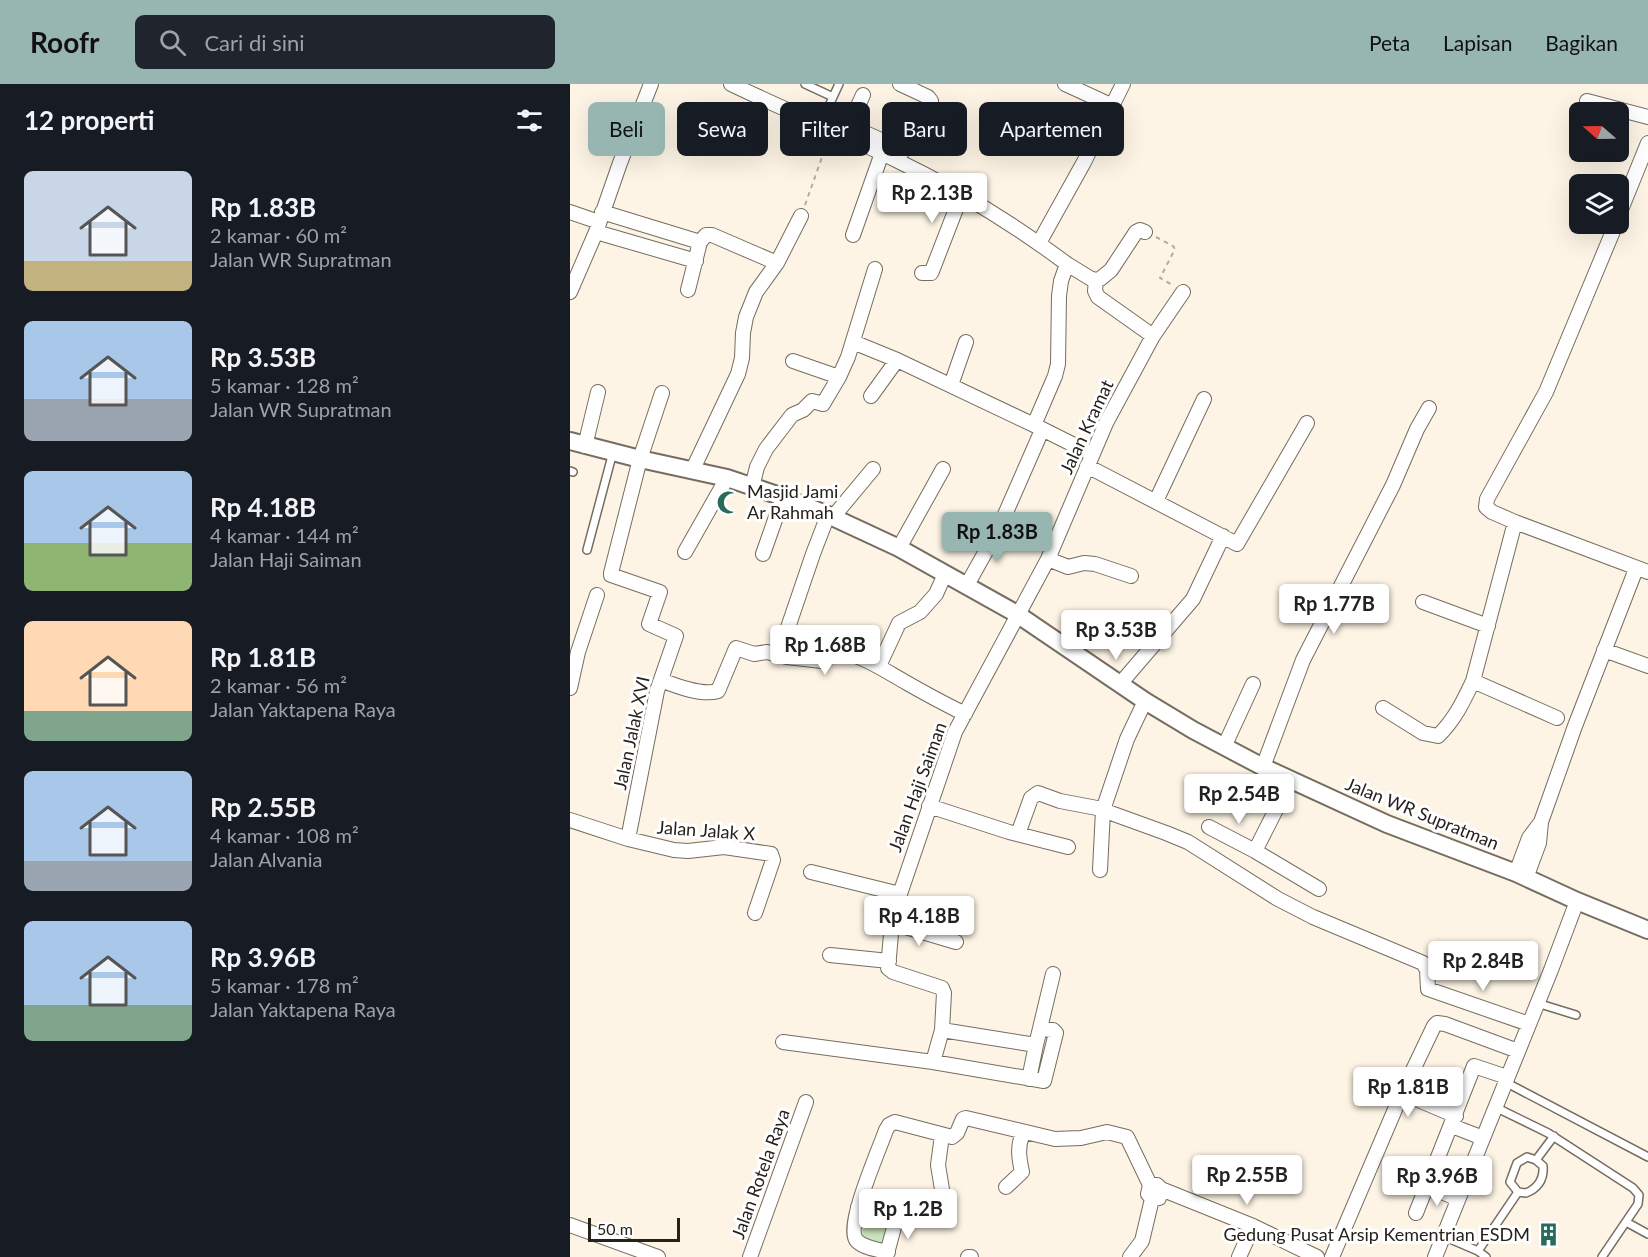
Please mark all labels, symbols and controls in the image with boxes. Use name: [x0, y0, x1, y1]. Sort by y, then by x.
search box: [135, 15, 555, 69]
text: Roofr: [30, 25, 99, 59]
icon: search: [156, 26, 189, 59]
text: Cari di sini: [204, 29, 305, 56]
text: Peta: [1369, 30, 1410, 55]
text: Lapisan: [1443, 30, 1512, 55]
text: Bagikan: [1545, 30, 1618, 55]
chip: Beli: [588, 102, 665, 156]
chip: Sewa: [677, 102, 768, 156]
chip: Filter: [780, 102, 870, 156]
chip: Baru: [882, 102, 967, 156]
chip: Apartemen: [979, 102, 1124, 156]
north arrow: [1569, 102, 1629, 162]
map controls: [1569, 102, 1629, 234]
text: 12 properti: [24, 104, 155, 136]
icon: filters: [513, 104, 546, 137]
pin: Rp 2.13B: [870, 173, 994, 224]
button: layers: [1569, 174, 1629, 234]
text: Rp 2.13B: [891, 180, 973, 204]
text: Rp 1.83B: [210, 191, 316, 223]
icon: home: [72, 195, 144, 267]
text: 2 kamar · 60 m²: [210, 223, 347, 247]
text: Jalan WR Supratman: [210, 247, 392, 271]
text: Rp 3.53B: [210, 341, 316, 373]
icon: home: [72, 345, 144, 417]
text: 5 kamar · 128 m²: [210, 373, 359, 397]
street label: Jalan Kramat: [1055, 375, 1118, 477]
text: Jalan WR Supratman: [210, 397, 392, 421]
place label: Masjid Jami Ar Rahmah: [747, 480, 838, 523]
mosque icon: Masjid Jami Ar Rahmah: [716, 489, 742, 515]
text: Rp 4.18B: [210, 491, 316, 523]
icon: home: [72, 495, 144, 567]
pin: Rp 1.83B: [935, 512, 1059, 563]
text: Rp 1.83B: [956, 519, 1038, 543]
text: 4 kamar · 144 m²: [210, 523, 359, 547]
text: Jalan Haji Saiman: [210, 547, 362, 571]
pin: Rp 1.77B: [1272, 584, 1396, 635]
text: Rp 1.77B: [1293, 591, 1375, 615]
pin: Rp 3.53B: [1054, 610, 1178, 661]
text: Rp 3.53B: [1075, 617, 1157, 641]
pin: Rp 1.68B: [763, 625, 887, 676]
text: Rp 1.68B: [784, 632, 866, 656]
text: Rp 1.81B: [210, 641, 316, 673]
icon: home: [72, 645, 144, 717]
text: 2 kamar · 56 m²: [210, 673, 347, 697]
street label: Jalan Jalak XVI: [608, 674, 654, 792]
text: Jalan Yaktapena Raya: [210, 697, 396, 721]
street label: Jalan Haji Saiman: [883, 719, 951, 855]
street label: Jalan WR Supratman: [1342, 772, 1502, 854]
pin: Rp 2.54B: [1177, 774, 1301, 825]
text: Rp 2.54B: [1198, 781, 1280, 805]
text: Rp 2.55B: [210, 791, 316, 823]
icon: home: [72, 795, 144, 867]
street label: Jalan Jalak X: [656, 816, 756, 844]
text: 4 kamar · 108 m²: [210, 823, 359, 847]
text: Jalan Alvania: [210, 847, 322, 871]
pin: Rp 4.18B: [857, 896, 981, 947]
text: Rp 4.18B: [878, 903, 960, 927]
text: Rp 3.96B: [210, 941, 316, 973]
pin: Rp 2.84B: [1421, 941, 1545, 992]
icon: home: [72, 945, 144, 1017]
text: Rp 2.84B: [1442, 948, 1524, 972]
text: 5 kamar · 178 m²: [210, 973, 359, 997]
text: Jalan Yaktapena Raya: [210, 997, 396, 1021]
pin: Rp 1.81B: [1346, 1067, 1470, 1118]
text: Rp 1.81B: [1367, 1074, 1449, 1098]
street label: Jalan Rotela Raya: [726, 1106, 794, 1242]
pin: Rp 2.55B: [1185, 1155, 1309, 1206]
pin: Rp 3.96B: [1375, 1156, 1499, 1207]
text: Rp 2.55B: [1206, 1162, 1288, 1186]
text: Rp 3.96B: [1396, 1163, 1478, 1187]
pin: Rp 1.2B: [853, 1189, 963, 1240]
text: Rp 1.2B: [873, 1196, 943, 1220]
scale bar: [588, 1215, 680, 1242]
text: 50 m: [597, 1219, 633, 1238]
building icon: Gedung Pusat Arsip Kementrian ESDM: [1535, 1222, 1561, 1248]
place label: Gedung Pusat Arsip Kementrian ESDM: [1224, 1223, 1530, 1245]

